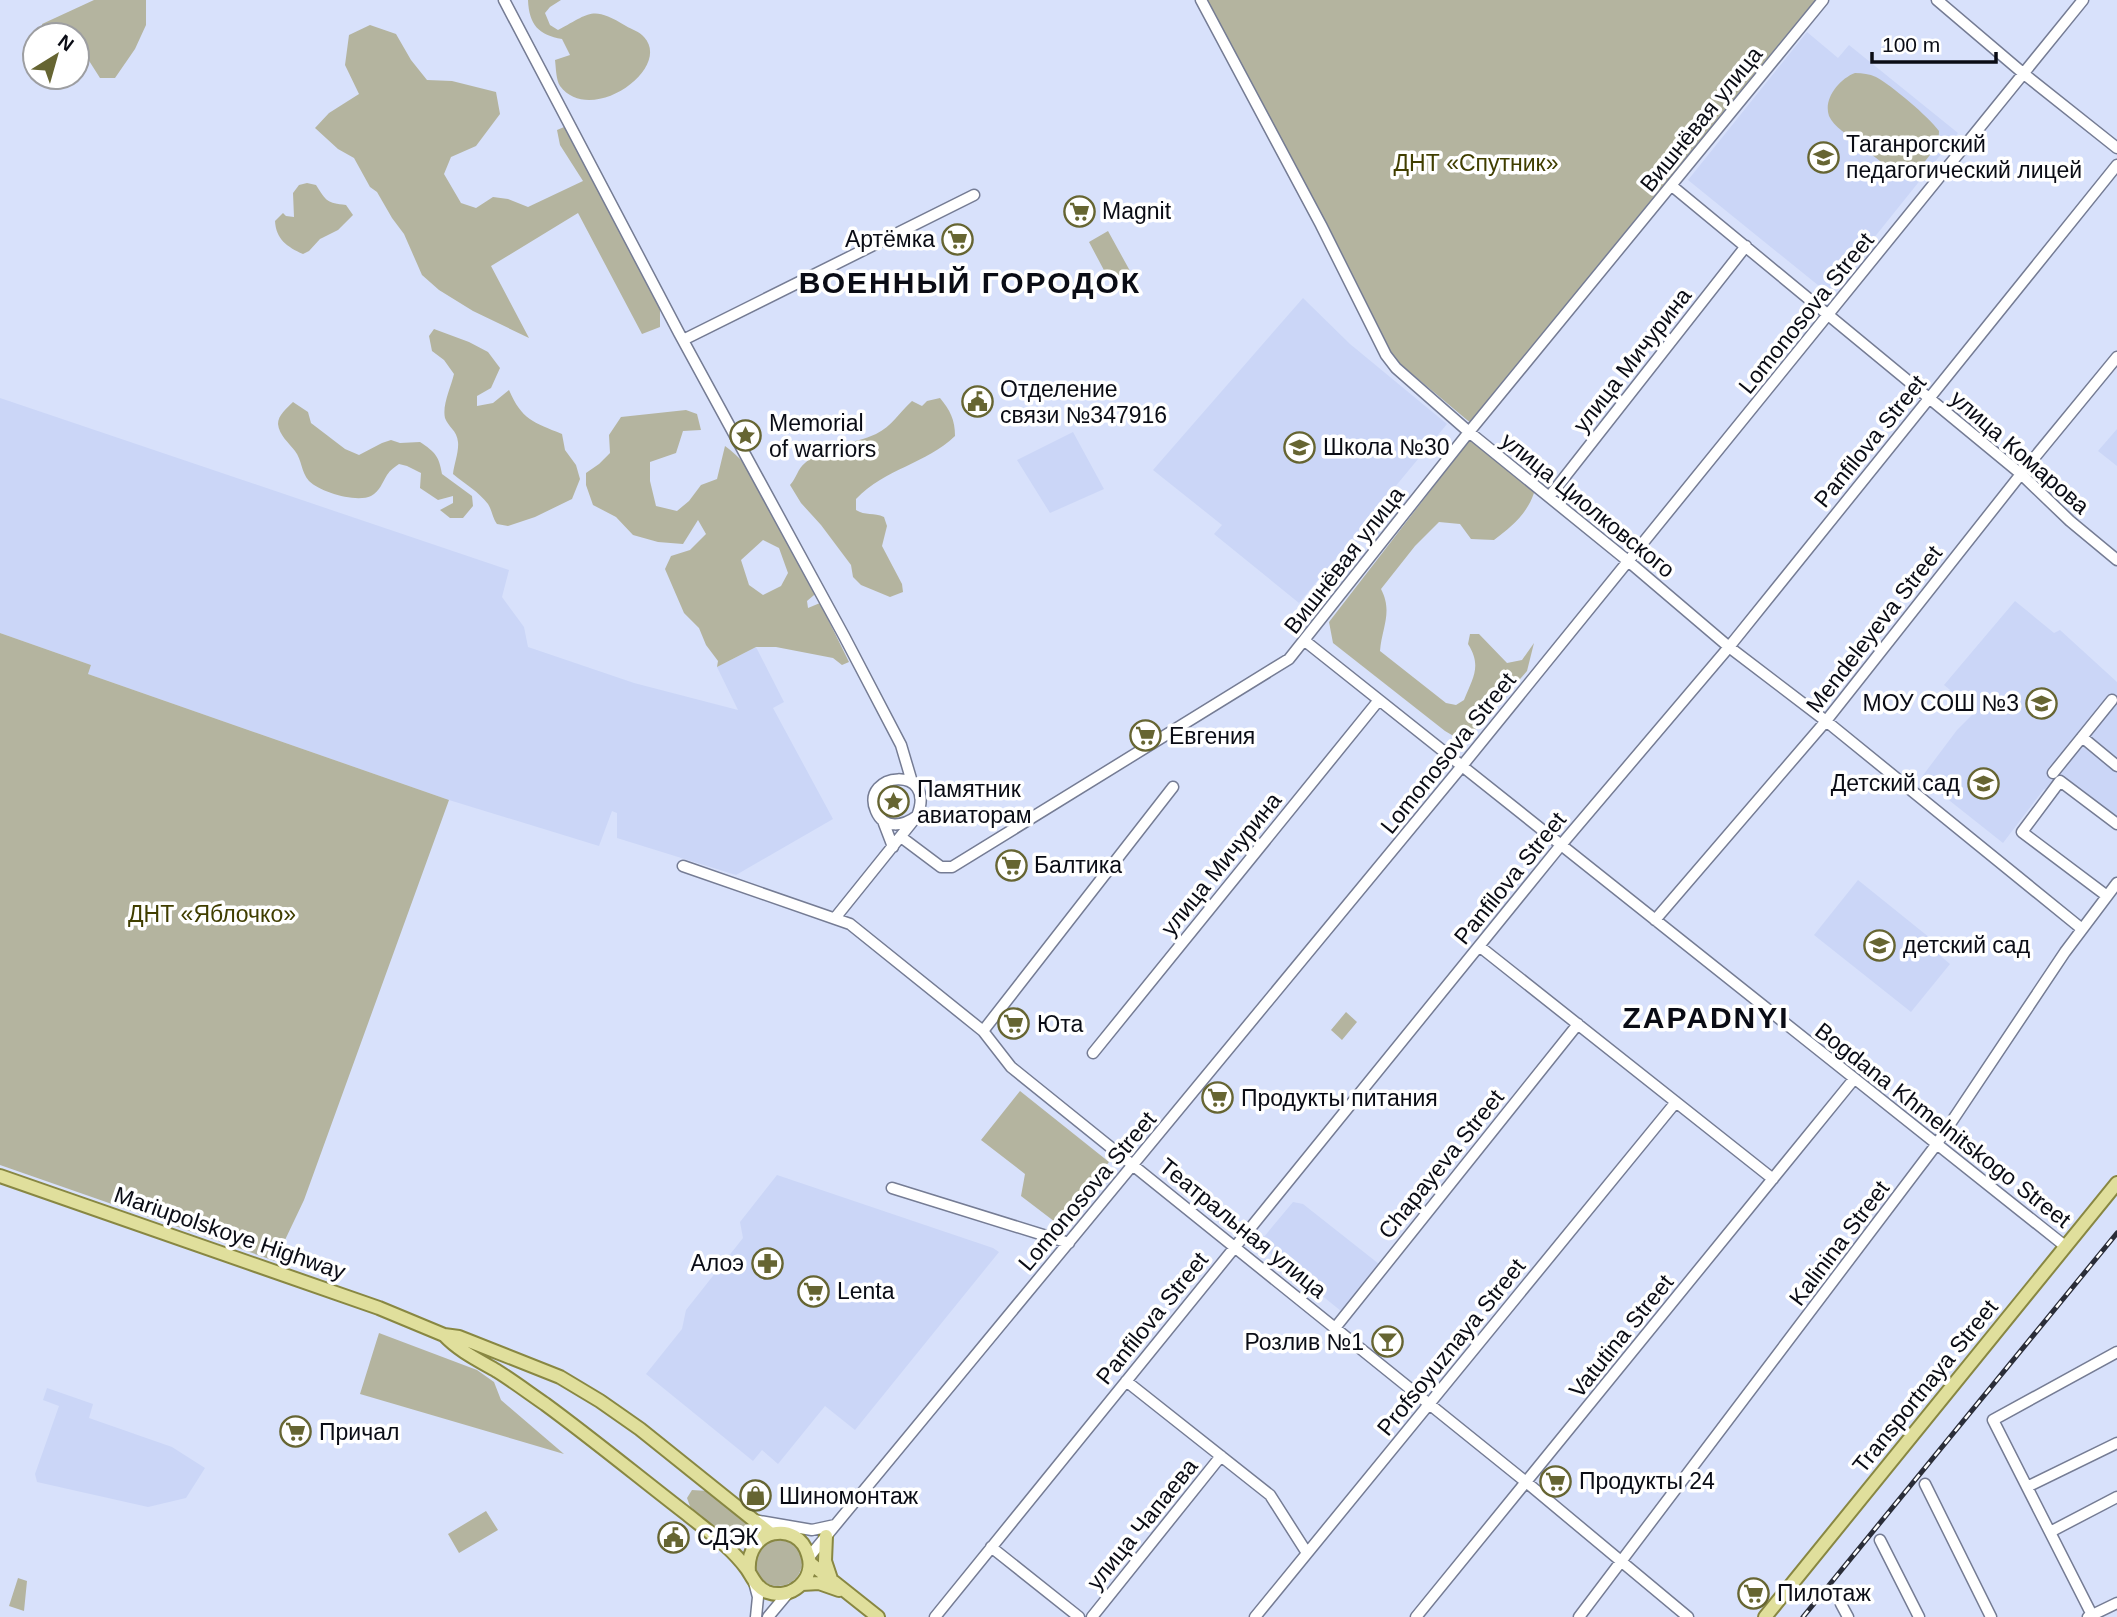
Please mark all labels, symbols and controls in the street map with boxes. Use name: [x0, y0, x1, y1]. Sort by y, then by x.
north arrow: [21, 21, 91, 91]
scale bar: [1872, 21, 1996, 65]
text: N: [54, 30, 78, 55]
text: 100 m: [1882, 33, 1940, 56]
street label: Вишнёвая улица: [1635, 41, 1768, 197]
place label: Таганрогский педагогический лицей: [1846, 131, 2082, 183]
school or university icon: Таганрогский педагогический лицей: [1806, 140, 1840, 174]
park label: ДНТ «Спутник»: [1394, 150, 1558, 176]
supermarket icon: Magnit: [1062, 194, 1096, 228]
place label: Magnit: [1102, 198, 1172, 224]
supermarket icon: Артёмка: [941, 222, 975, 256]
place label: Артёмка: [845, 226, 935, 252]
street label: Lomonosova Street: [1733, 227, 1879, 399]
district label: ВОЕННЫЙ ГОРОДОК: [799, 266, 1141, 299]
street label: улица Мичурина: [1568, 282, 1697, 437]
street label: Panfilova Street: [1809, 369, 1932, 512]
place label: Отделение связи №347916: [1000, 376, 1167, 428]
public building icon: Отделение связи №347916: [960, 385, 994, 419]
street label: улица Комарова: [1946, 385, 2095, 519]
place label: Memorial of warriors: [769, 410, 876, 462]
place icon: Memorial of warriors: [729, 419, 763, 453]
street label: улица Циолковского: [1496, 427, 1680, 583]
school or university icon: Школа №30: [1283, 430, 1317, 464]
place label: Школа №30: [1323, 434, 1450, 460]
street label: Вишнёвая улица: [1279, 481, 1409, 639]
street label: Mendeleyeva Street: [1801, 540, 1948, 718]
street label: Lomonosova Street: [1375, 667, 1521, 839]
school or university icon: МОУ СОШ №3: [2025, 686, 2059, 720]
place label: МОУ СОШ №3: [1863, 690, 2019, 716]
supermarket icon: Евгения: [1129, 719, 1163, 753]
place label: Евгения: [1169, 723, 1255, 749]
school or university icon: Детский сад: [1966, 766, 2000, 800]
place label: Детский сад: [1831, 770, 1961, 796]
place label: Памятник авиаторам: [917, 776, 1032, 828]
place icon: Памятник авиаторам: [877, 785, 911, 819]
street label: улица Мичурина: [1156, 787, 1287, 941]
street label: Panfilova Street: [1449, 806, 1572, 949]
supermarket icon: Балтика: [994, 848, 1028, 882]
place label: Балтика: [1034, 852, 1122, 878]
park label: ДНТ «Яблочко»: [128, 901, 296, 927]
school or university icon: детский сад: [1863, 928, 1897, 962]
place label: детский сад: [1903, 932, 2031, 958]
district label: ZAPADNYI: [1622, 1001, 1790, 1034]
supermarket icon: Юта: [997, 1007, 1031, 1041]
place label: Юта: [1037, 1011, 1084, 1037]
street label: Bogdana Khmelnitskogo Street: [1810, 1017, 2076, 1233]
supermarket icon: Продукты питания: [1201, 1081, 1235, 1115]
street label: Chapayeva Street: [1373, 1084, 1509, 1244]
place label: Продукты питания: [1241, 1085, 1438, 1111]
street label: Lomonosova Street: [1013, 1106, 1161, 1276]
street label: Театральная улица: [1154, 1153, 1332, 1303]
street label: Kalinina Street: [1784, 1175, 1895, 1311]
street label: Mariupolskoye Highway: [111, 1181, 350, 1285]
pharmacy icon: Алоэ: [750, 1246, 784, 1280]
street label: Panfilova Street: [1091, 1246, 1214, 1389]
place label: Алоэ: [690, 1250, 744, 1276]
street label: Profsoyuznaya Street: [1372, 1253, 1531, 1441]
street label: Vatutina Street: [1564, 1269, 1679, 1403]
supermarket icon: Lenta: [797, 1274, 831, 1308]
place label: Lenta: [837, 1278, 895, 1304]
street label: Transportnaya Street: [1847, 1294, 2003, 1478]
bar icon: Розлив №1: [1370, 1325, 1404, 1359]
place label: Розлив №1: [1245, 1329, 1364, 1355]
supermarket icon: Причал: [279, 1415, 313, 1449]
place label: Причал: [319, 1419, 399, 1445]
street label: улица Чапаева: [1081, 1453, 1203, 1595]
supermarket icon: Продукты 24: [1539, 1464, 1573, 1498]
place label: Продукты 24: [1579, 1468, 1715, 1494]
shop icon: Шиномонтаж: [739, 1479, 773, 1513]
place label: Шиномонтаж: [779, 1483, 919, 1509]
public building icon: СДЭК: [657, 1520, 691, 1554]
place label: СДЭК: [697, 1524, 759, 1550]
supermarket icon: Пилотаж: [1737, 1576, 1771, 1610]
place label: Пилотаж: [1777, 1580, 1871, 1606]

